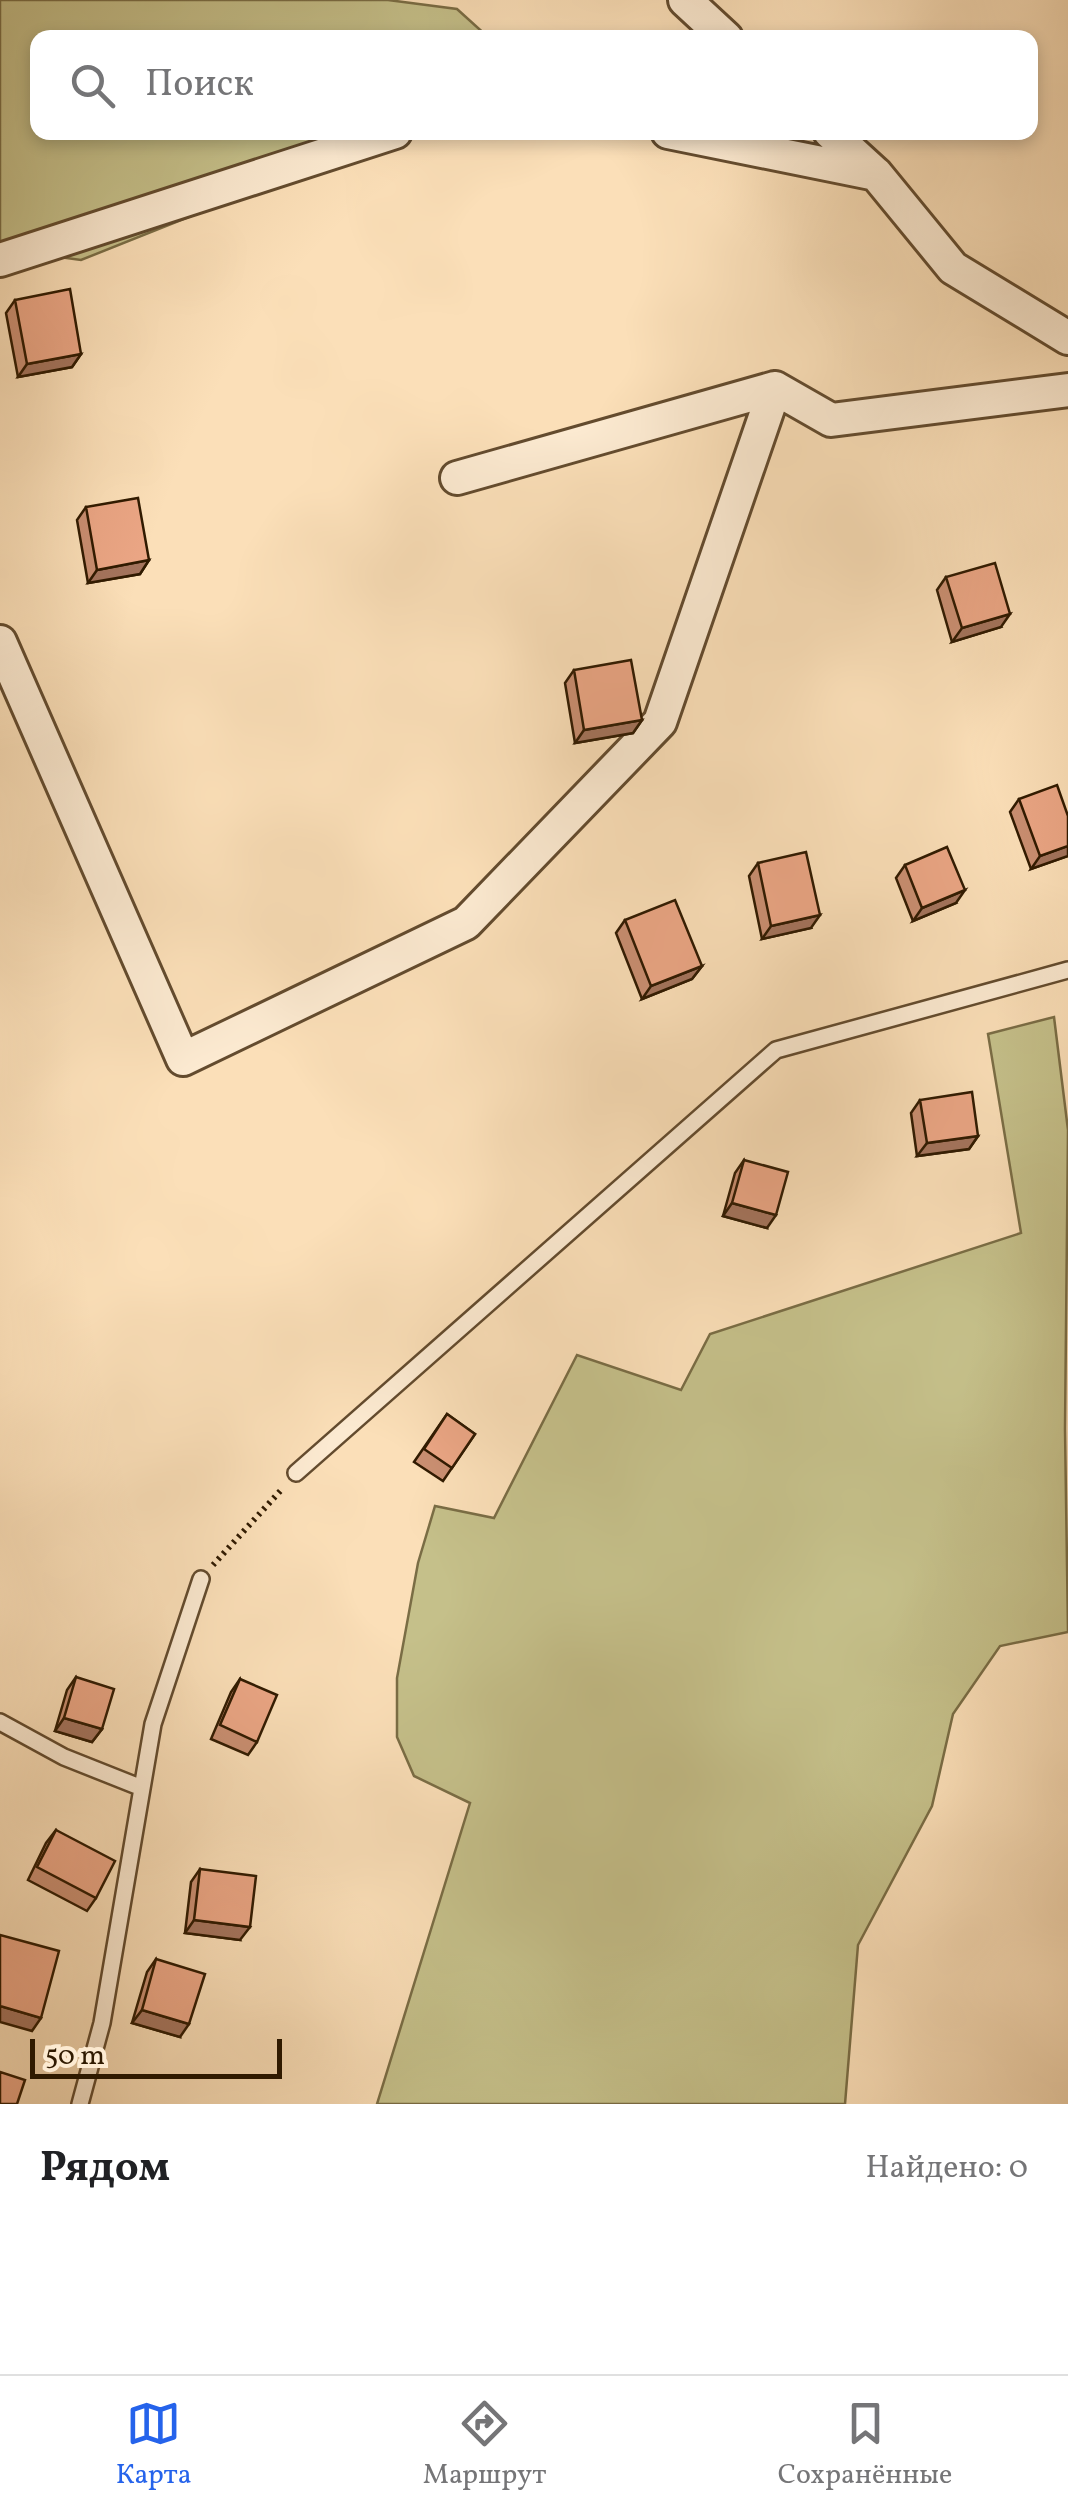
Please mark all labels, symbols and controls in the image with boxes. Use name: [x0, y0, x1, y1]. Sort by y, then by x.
search box: [30, 30, 1038, 140]
icon: search: [65, 58, 120, 113]
text: Поиск: [145, 59, 254, 112]
scale bar: [30, 2034, 282, 2078]
text: 50 m: [45, 2037, 105, 2076]
text: Рядом: [40, 2140, 170, 2199]
text: Найдено: 0: [866, 2147, 1028, 2191]
tab: Карта: [116, 2396, 192, 2495]
tab: Маршрут: [423, 2396, 546, 2495]
tab: Сохранённые: [778, 2396, 952, 2495]

